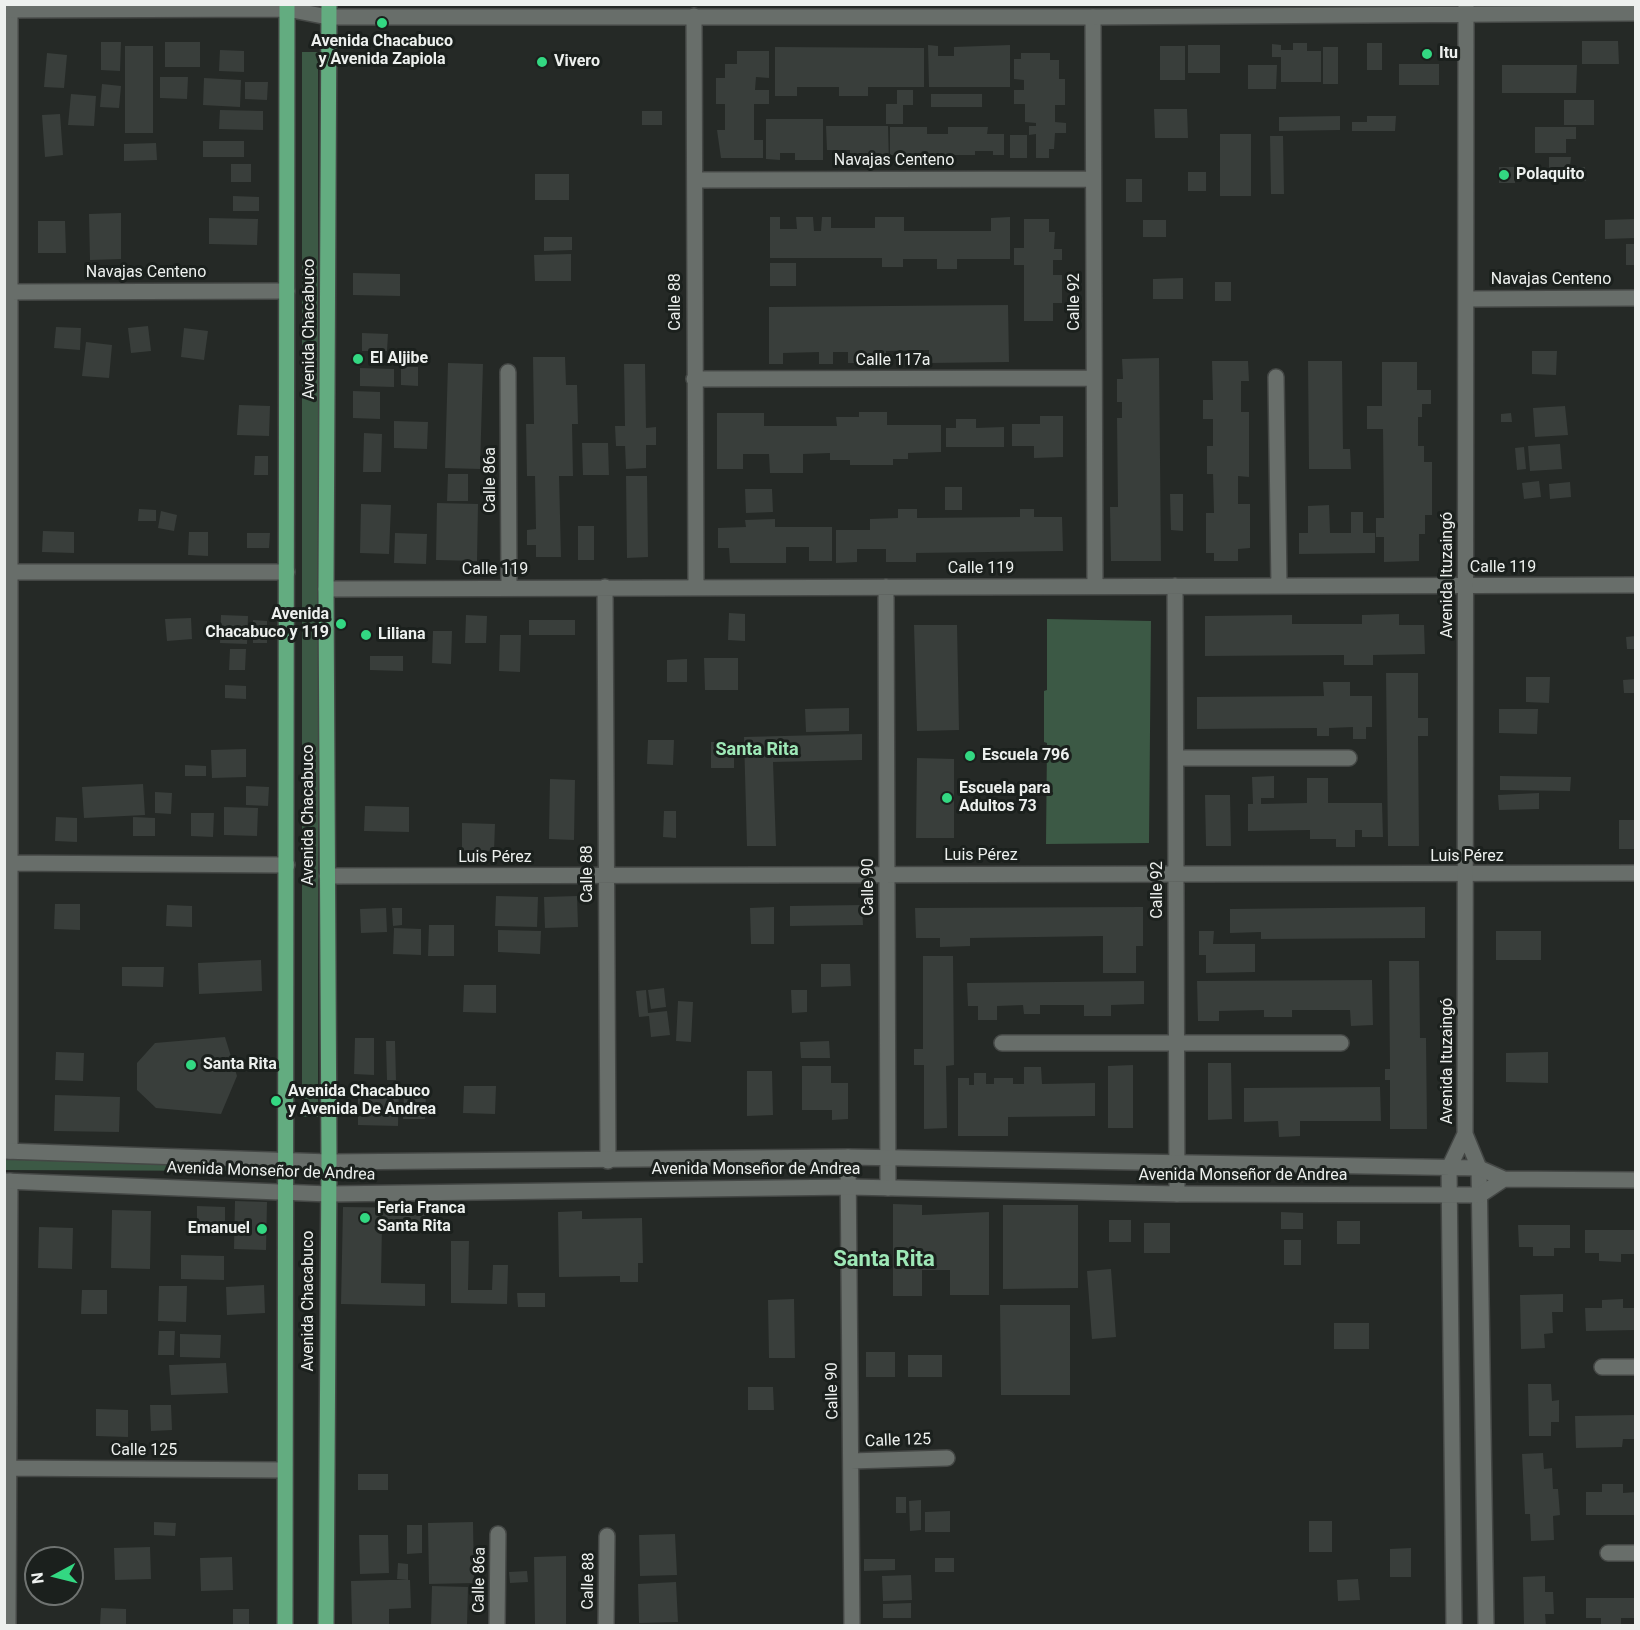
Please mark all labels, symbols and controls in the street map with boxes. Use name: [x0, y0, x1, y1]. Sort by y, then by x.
marker: Avenida Chacabuco y Avenida Zapiola: [375, 16, 389, 30]
place label: Avenida Chacabuco y Avenida Zapiola: [311, 32, 453, 70]
place label: Itu: [1439, 44, 1458, 64]
marker: Itu: [1420, 47, 1434, 61]
place label: Vivero: [554, 52, 600, 72]
marker: Vivero: [535, 55, 549, 69]
street label: Navajas Centeno: [834, 151, 954, 171]
place label: Polaquito: [1516, 165, 1584, 185]
marker: Polaquito: [1497, 168, 1511, 182]
street label: Avenida Chacabuco: [300, 259, 320, 399]
street label: Navajas Centeno: [86, 263, 206, 283]
street label: Navajas Centeno: [1491, 270, 1611, 290]
street label: Calle 88: [666, 273, 686, 331]
street label: Calle 92: [1065, 273, 1085, 331]
place label: El Aljibe: [370, 349, 428, 369]
street label: Calle 117a: [855, 351, 931, 371]
marker: El Aljibe: [351, 352, 365, 366]
street label: Calle 86a: [481, 447, 501, 513]
street label: Avenida Ituzaingó: [1438, 512, 1458, 638]
street label: Calle 119: [1470, 558, 1536, 578]
street label: Calle 119: [948, 559, 1014, 579]
street label: Calle 119: [462, 560, 528, 580]
place label: Avenida Chacabuco y 119: [205, 605, 329, 643]
marker: Avenida Chacabuco y 119: [334, 617, 348, 631]
place label: Liliana: [378, 625, 425, 645]
marker: Liliana: [359, 628, 373, 642]
district label: Santa Rita: [715, 739, 799, 761]
street label: Avenida Chacabuco: [299, 745, 319, 885]
place label: Escuela 796: [982, 746, 1069, 766]
marker: Escuela 796: [963, 749, 977, 763]
place label: Escuela para Adultos 73: [959, 779, 1051, 817]
marker: Escuela para Adultos 73: [940, 791, 954, 805]
street label: Calle 88: [578, 845, 598, 903]
street label: Luis Pérez: [944, 846, 1018, 866]
street label: Luis Pérez: [1430, 847, 1504, 867]
street label: Luis Pérez: [458, 848, 532, 868]
street label: Calle 90: [859, 858, 879, 916]
street label: Calle 92: [1148, 861, 1168, 919]
street label: Avenida Ituzaingó: [1438, 998, 1458, 1124]
place label: Santa Rita: [203, 1055, 277, 1075]
marker: Santa Rita: [184, 1058, 198, 1072]
place label: Avenida Chacabuco y Avenida De Andrea: [288, 1082, 436, 1120]
marker: Avenida Chacabuco y Avenida De Andrea: [269, 1094, 283, 1108]
street label: Avenida Monseñor de Andrea: [166, 1159, 376, 1185]
street label: Avenida Monseñor de Andrea: [652, 1160, 860, 1180]
street label: Avenida Monseñor de Andrea: [1139, 1166, 1347, 1186]
place label: Feria Franca Santa Rita: [377, 1199, 465, 1237]
marker: Feria Franca Santa Rita: [358, 1211, 372, 1225]
place label: Emanuel: [188, 1219, 250, 1239]
marker: Emanuel: [255, 1222, 269, 1236]
street label: Avenida Chacabuco: [299, 1231, 319, 1371]
district label: Santa Rita: [833, 1247, 935, 1273]
street label: Calle 90: [823, 1362, 843, 1420]
street label: Calle 125: [865, 1430, 931, 1452]
street label: Calle 125: [111, 1441, 177, 1461]
north arrow: [24, 1546, 84, 1606]
street label: Calle 86a: [470, 1547, 490, 1613]
street label: Calle 88: [579, 1552, 599, 1610]
text: N: [28, 1571, 48, 1585]

